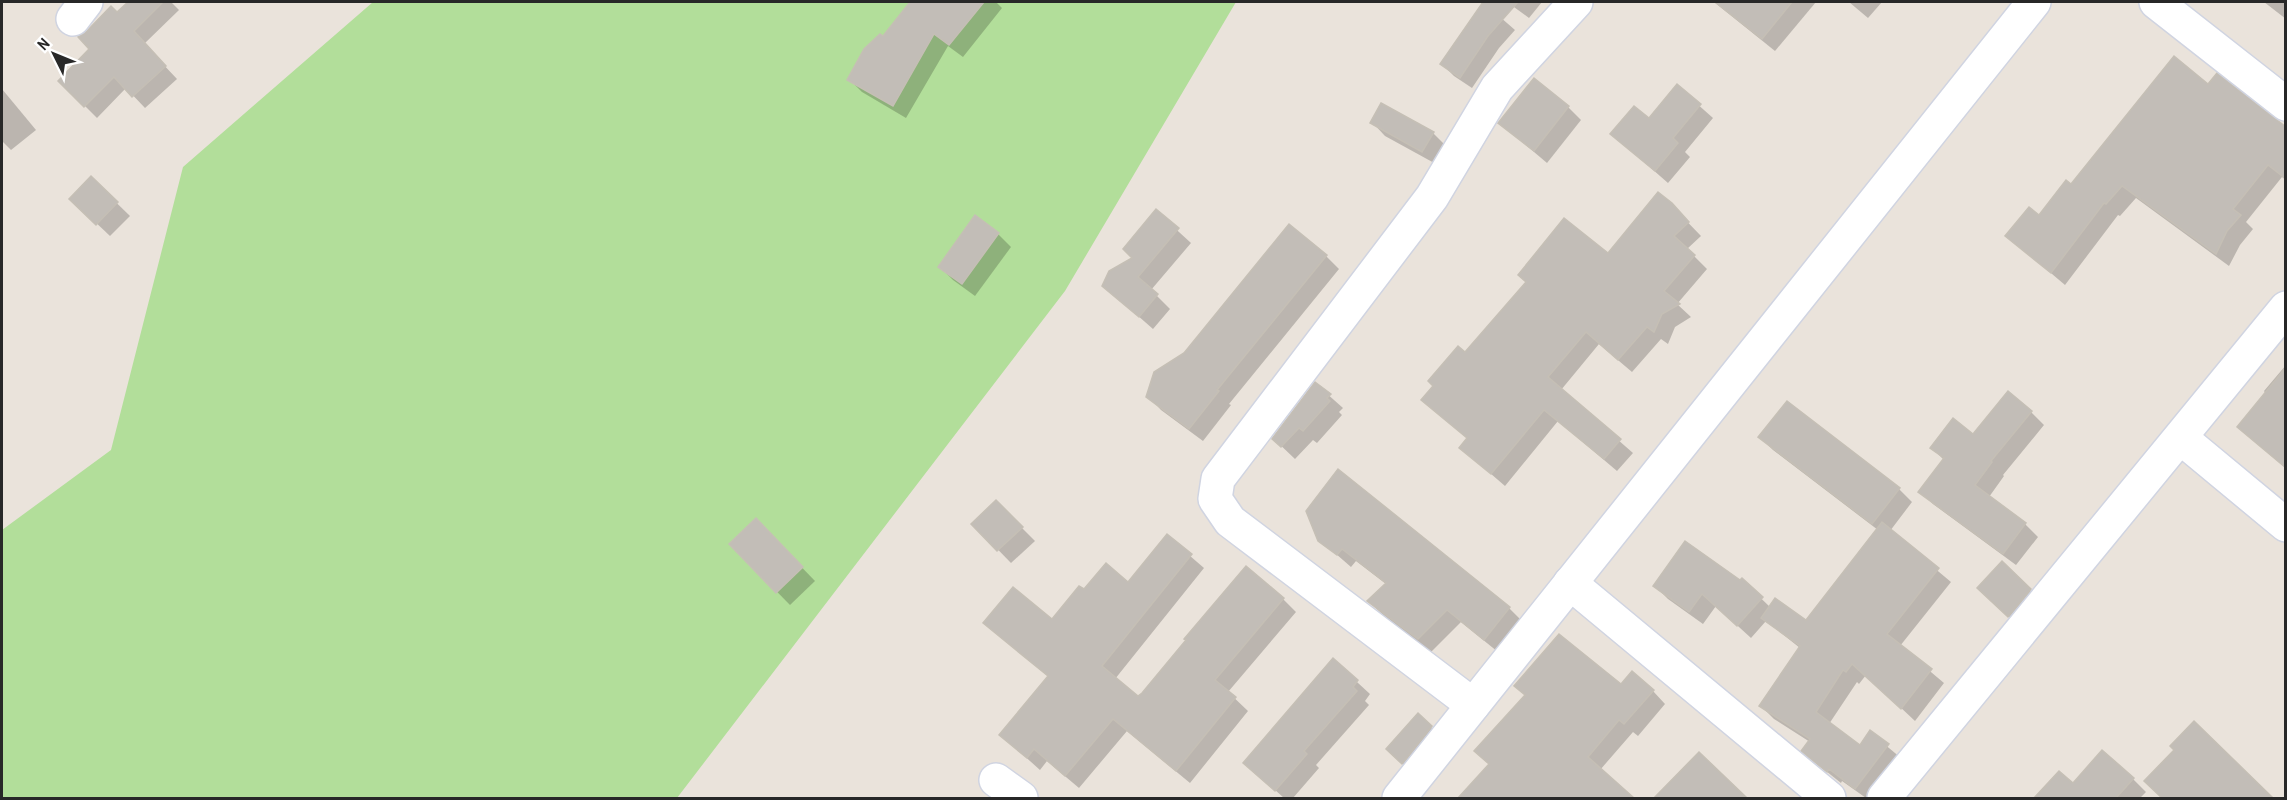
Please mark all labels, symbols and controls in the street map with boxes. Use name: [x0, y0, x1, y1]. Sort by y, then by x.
north arrow: [24, 24, 84, 84]
text: N: [32, 33, 54, 55]

